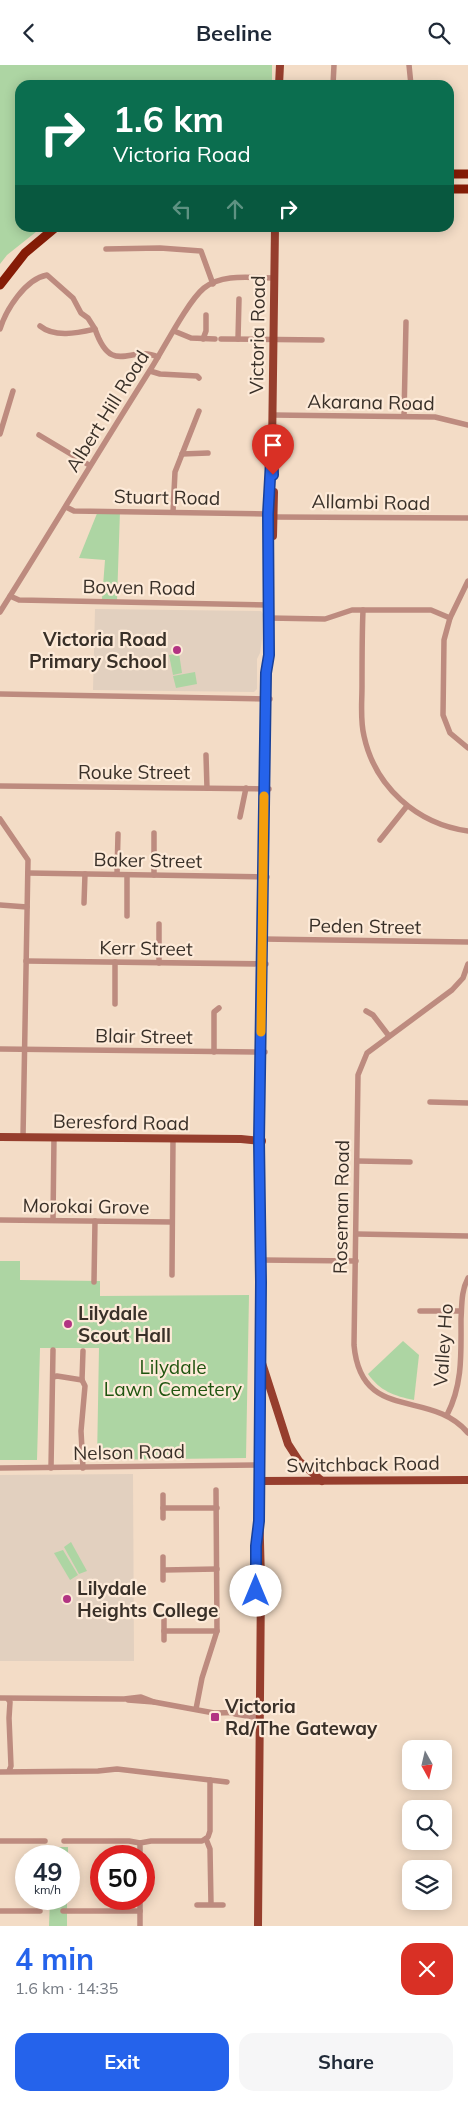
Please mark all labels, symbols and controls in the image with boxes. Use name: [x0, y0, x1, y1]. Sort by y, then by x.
icon: back: [15, 19, 43, 47]
text: Beeline: [196, 19, 272, 47]
icon: search: [425, 19, 453, 47]
text: 1.6 km: [113, 97, 224, 141]
icon: right: [30, 100, 95, 165]
text: Victoria Road: [113, 140, 251, 168]
icon: left: [168, 195, 196, 223]
icon: ahead: [221, 195, 249, 223]
icon: right: [274, 195, 302, 223]
street label: Victoria Road: [244, 275, 270, 395]
street label: Albert Hill Road: [60, 346, 154, 476]
street label: Akarana Road: [307, 389, 435, 415]
pin: [252, 424, 294, 475]
icon: arrive: [259, 431, 287, 459]
street label: Stuart Road: [114, 484, 220, 510]
street label: Allambi Road: [312, 489, 430, 515]
street label: Bowen Road: [82, 574, 196, 600]
place label: Victoria Road Primary School: [29, 627, 167, 673]
marker: Victoria Road Primary School: [171, 644, 183, 656]
street label: Rouke Street: [78, 760, 190, 784]
street label: Baker Street: [93, 847, 203, 873]
street label: Peden Street: [308, 913, 422, 939]
street label: Kerr Street: [99, 935, 193, 961]
street label: Blair Street: [95, 1023, 193, 1049]
street label: Beresford Road: [53, 1109, 189, 1135]
street label: Roseman Road: [328, 1140, 354, 1274]
street label: Morokai Grove: [22, 1193, 150, 1219]
place label: Lilydale Scout Hall: [78, 1301, 171, 1347]
street label: Valley Ho: [428, 1303, 458, 1387]
marker: Lilydale Scout Hall: [62, 1318, 74, 1330]
park label: Lilydale Lawn Cemetery: [104, 1355, 242, 1401]
street label: Nelson Road: [73, 1439, 185, 1465]
street label: Switchback Road: [286, 1451, 440, 1477]
position arrow: [229, 1564, 281, 1616]
place label: Lilydale Heights College: [77, 1576, 218, 1622]
marker: Lilydale Heights College: [61, 1593, 73, 1605]
place label: Victoria Rd/The Gateway: [224, 1694, 378, 1740]
marker: Victoria Rd/The Gateway: [209, 1711, 221, 1723]
north arrow: [402, 1740, 452, 1790]
map controls: [402, 1740, 452, 1910]
button: search: [402, 1800, 452, 1850]
speed limit sign: 50: [90, 1845, 155, 1910]
text: 49: [32, 1856, 63, 1887]
button: layers: [402, 1860, 452, 1910]
text: km/h: [34, 1882, 61, 1897]
text: 4 min: [15, 1940, 94, 1978]
button: close: [401, 1943, 453, 1995]
text: 1.6 km · 14:35: [15, 1978, 118, 1998]
button: Exit: [15, 2033, 229, 2091]
button: Share: [239, 2033, 453, 2091]

